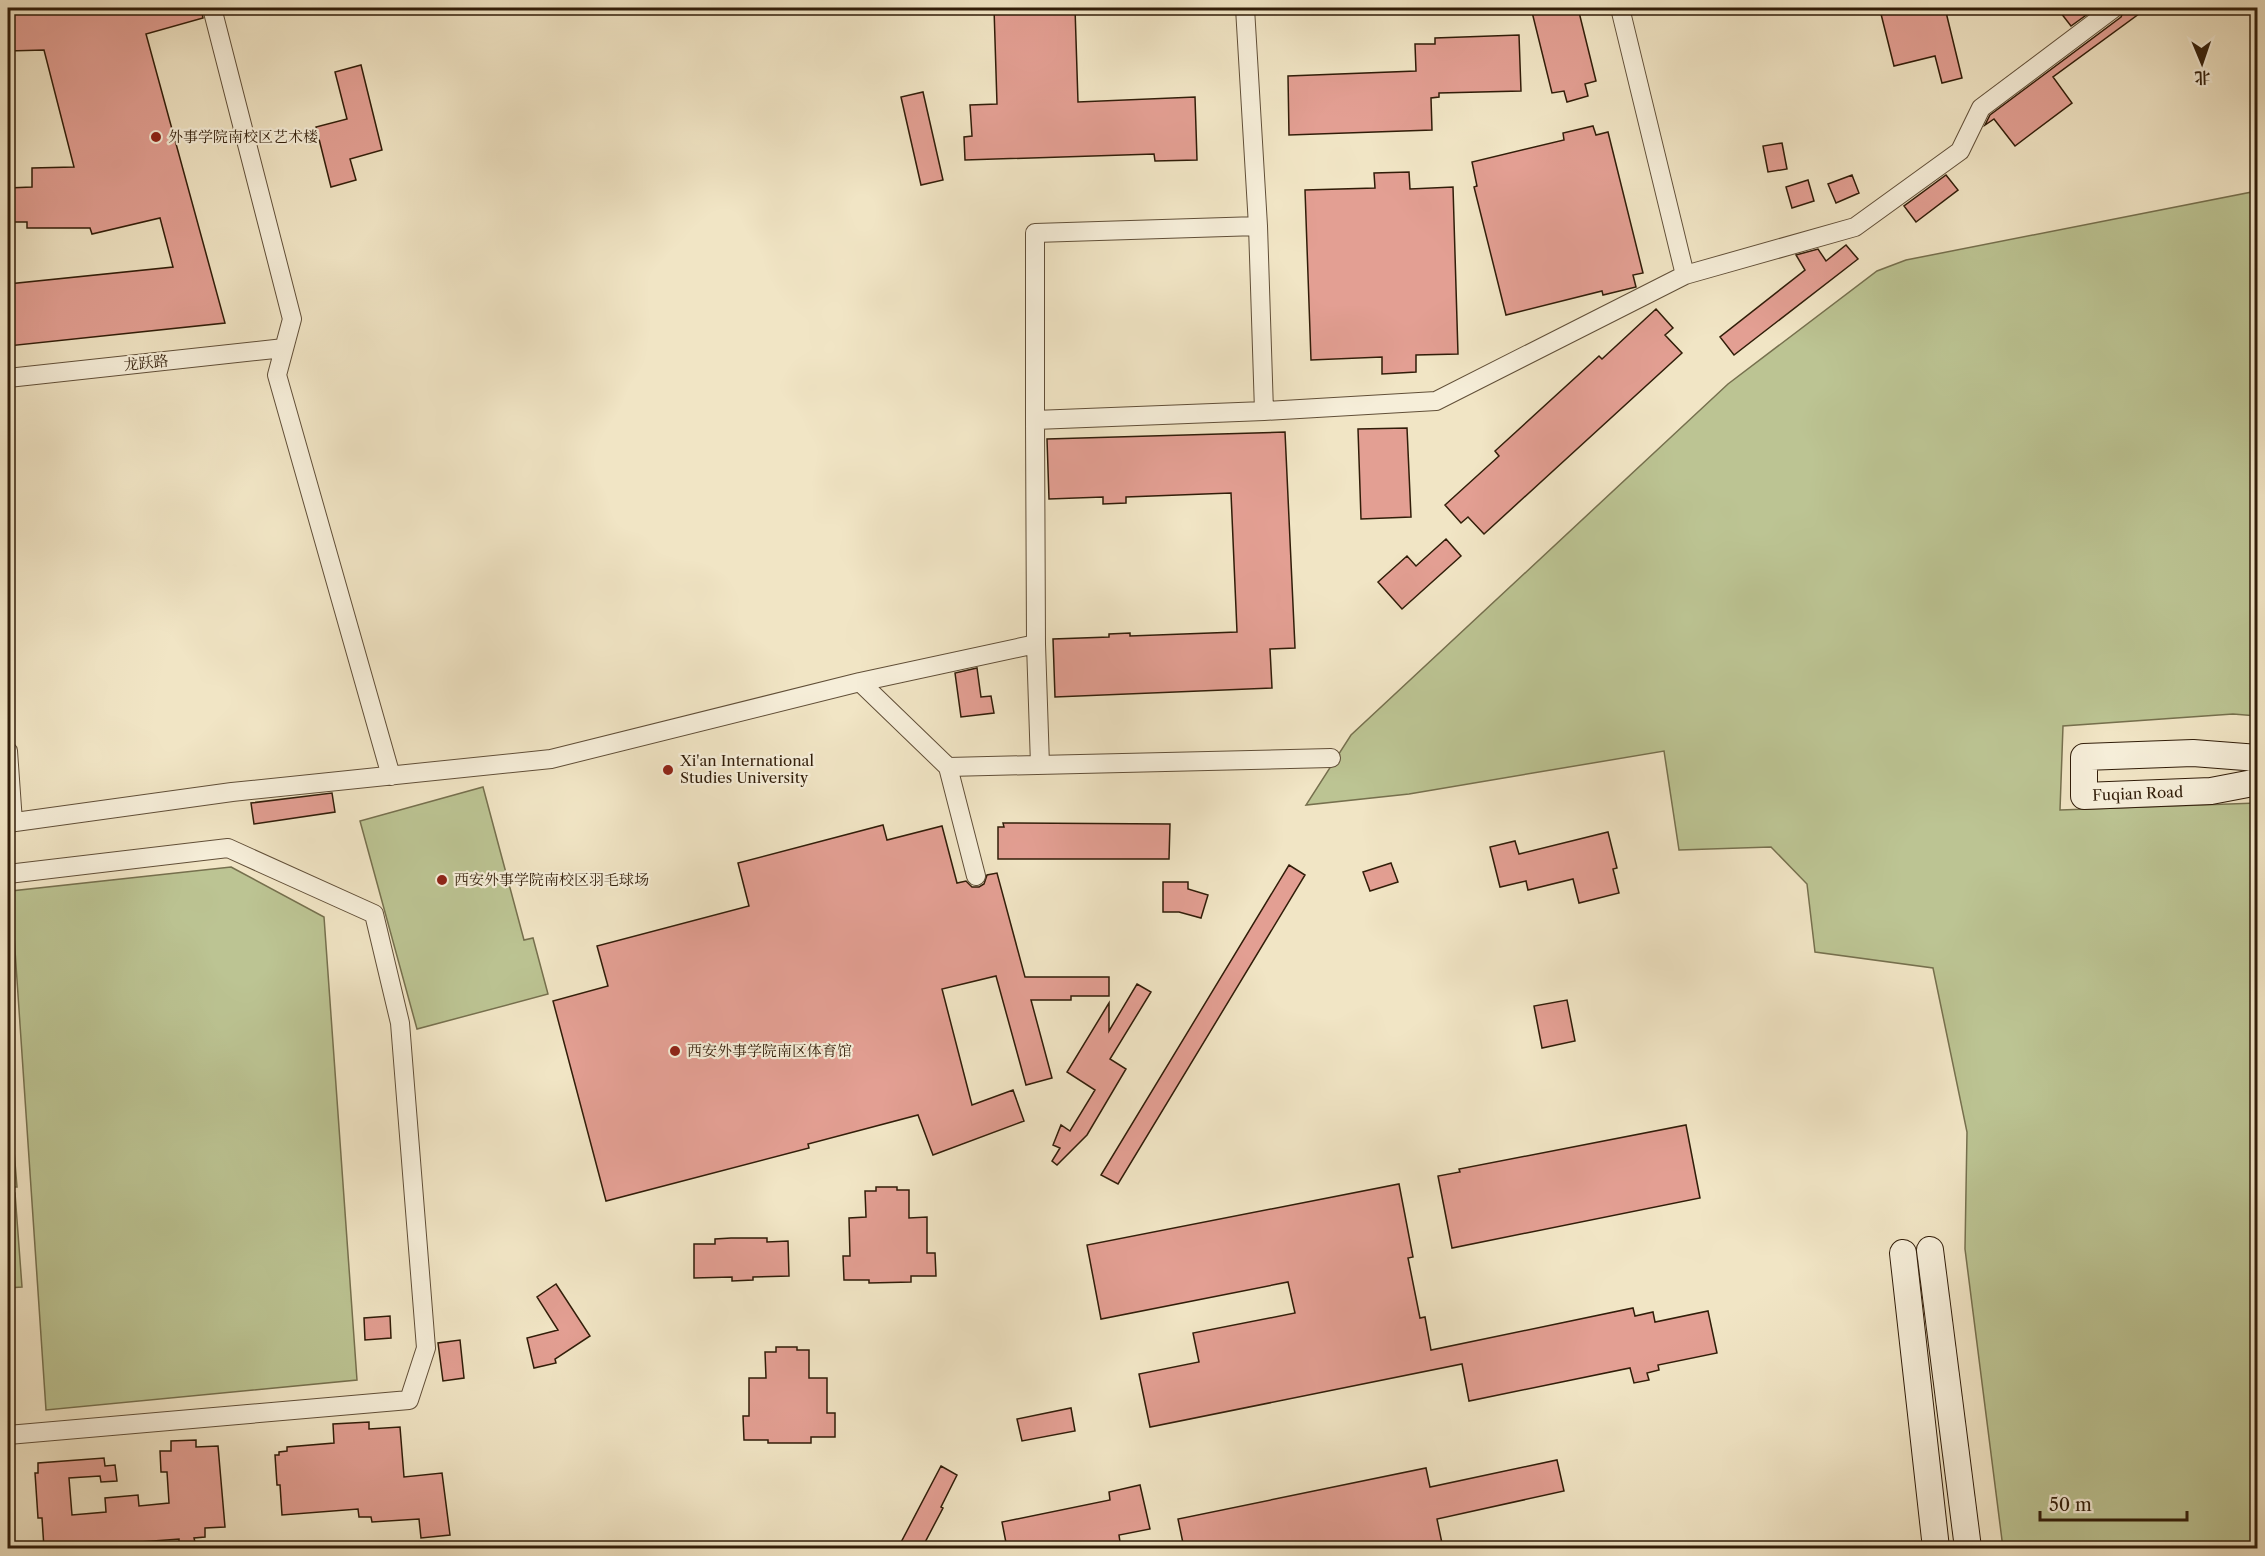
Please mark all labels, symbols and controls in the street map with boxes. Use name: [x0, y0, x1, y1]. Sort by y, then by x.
north arrow: [2172, 33, 2232, 93]
text: 北: [2194, 68, 2211, 88]
place label: 外事学院南校区艺术楼: [168, 127, 318, 146]
marker: 外事学院南校区艺术楼: [149, 130, 163, 144]
street label: 龙跃路: [123, 351, 169, 374]
place label: Xi'an International Studies University: [679, 751, 814, 787]
marker: Xi'an International Studies University: [661, 763, 675, 777]
street label: Fuqian Road: [2092, 782, 2184, 805]
place label: 西安外事学院南校区羽毛球场: [454, 870, 649, 889]
marker: 西安外事学院南校区羽毛球场: [435, 873, 449, 887]
place label: 西安外事学院南区体育馆: [687, 1041, 852, 1060]
marker: 西安外事学院南区体育馆: [668, 1044, 682, 1058]
scale bar: [2040, 1484, 2187, 1522]
text: 50 m: [2049, 1494, 2092, 1516]

